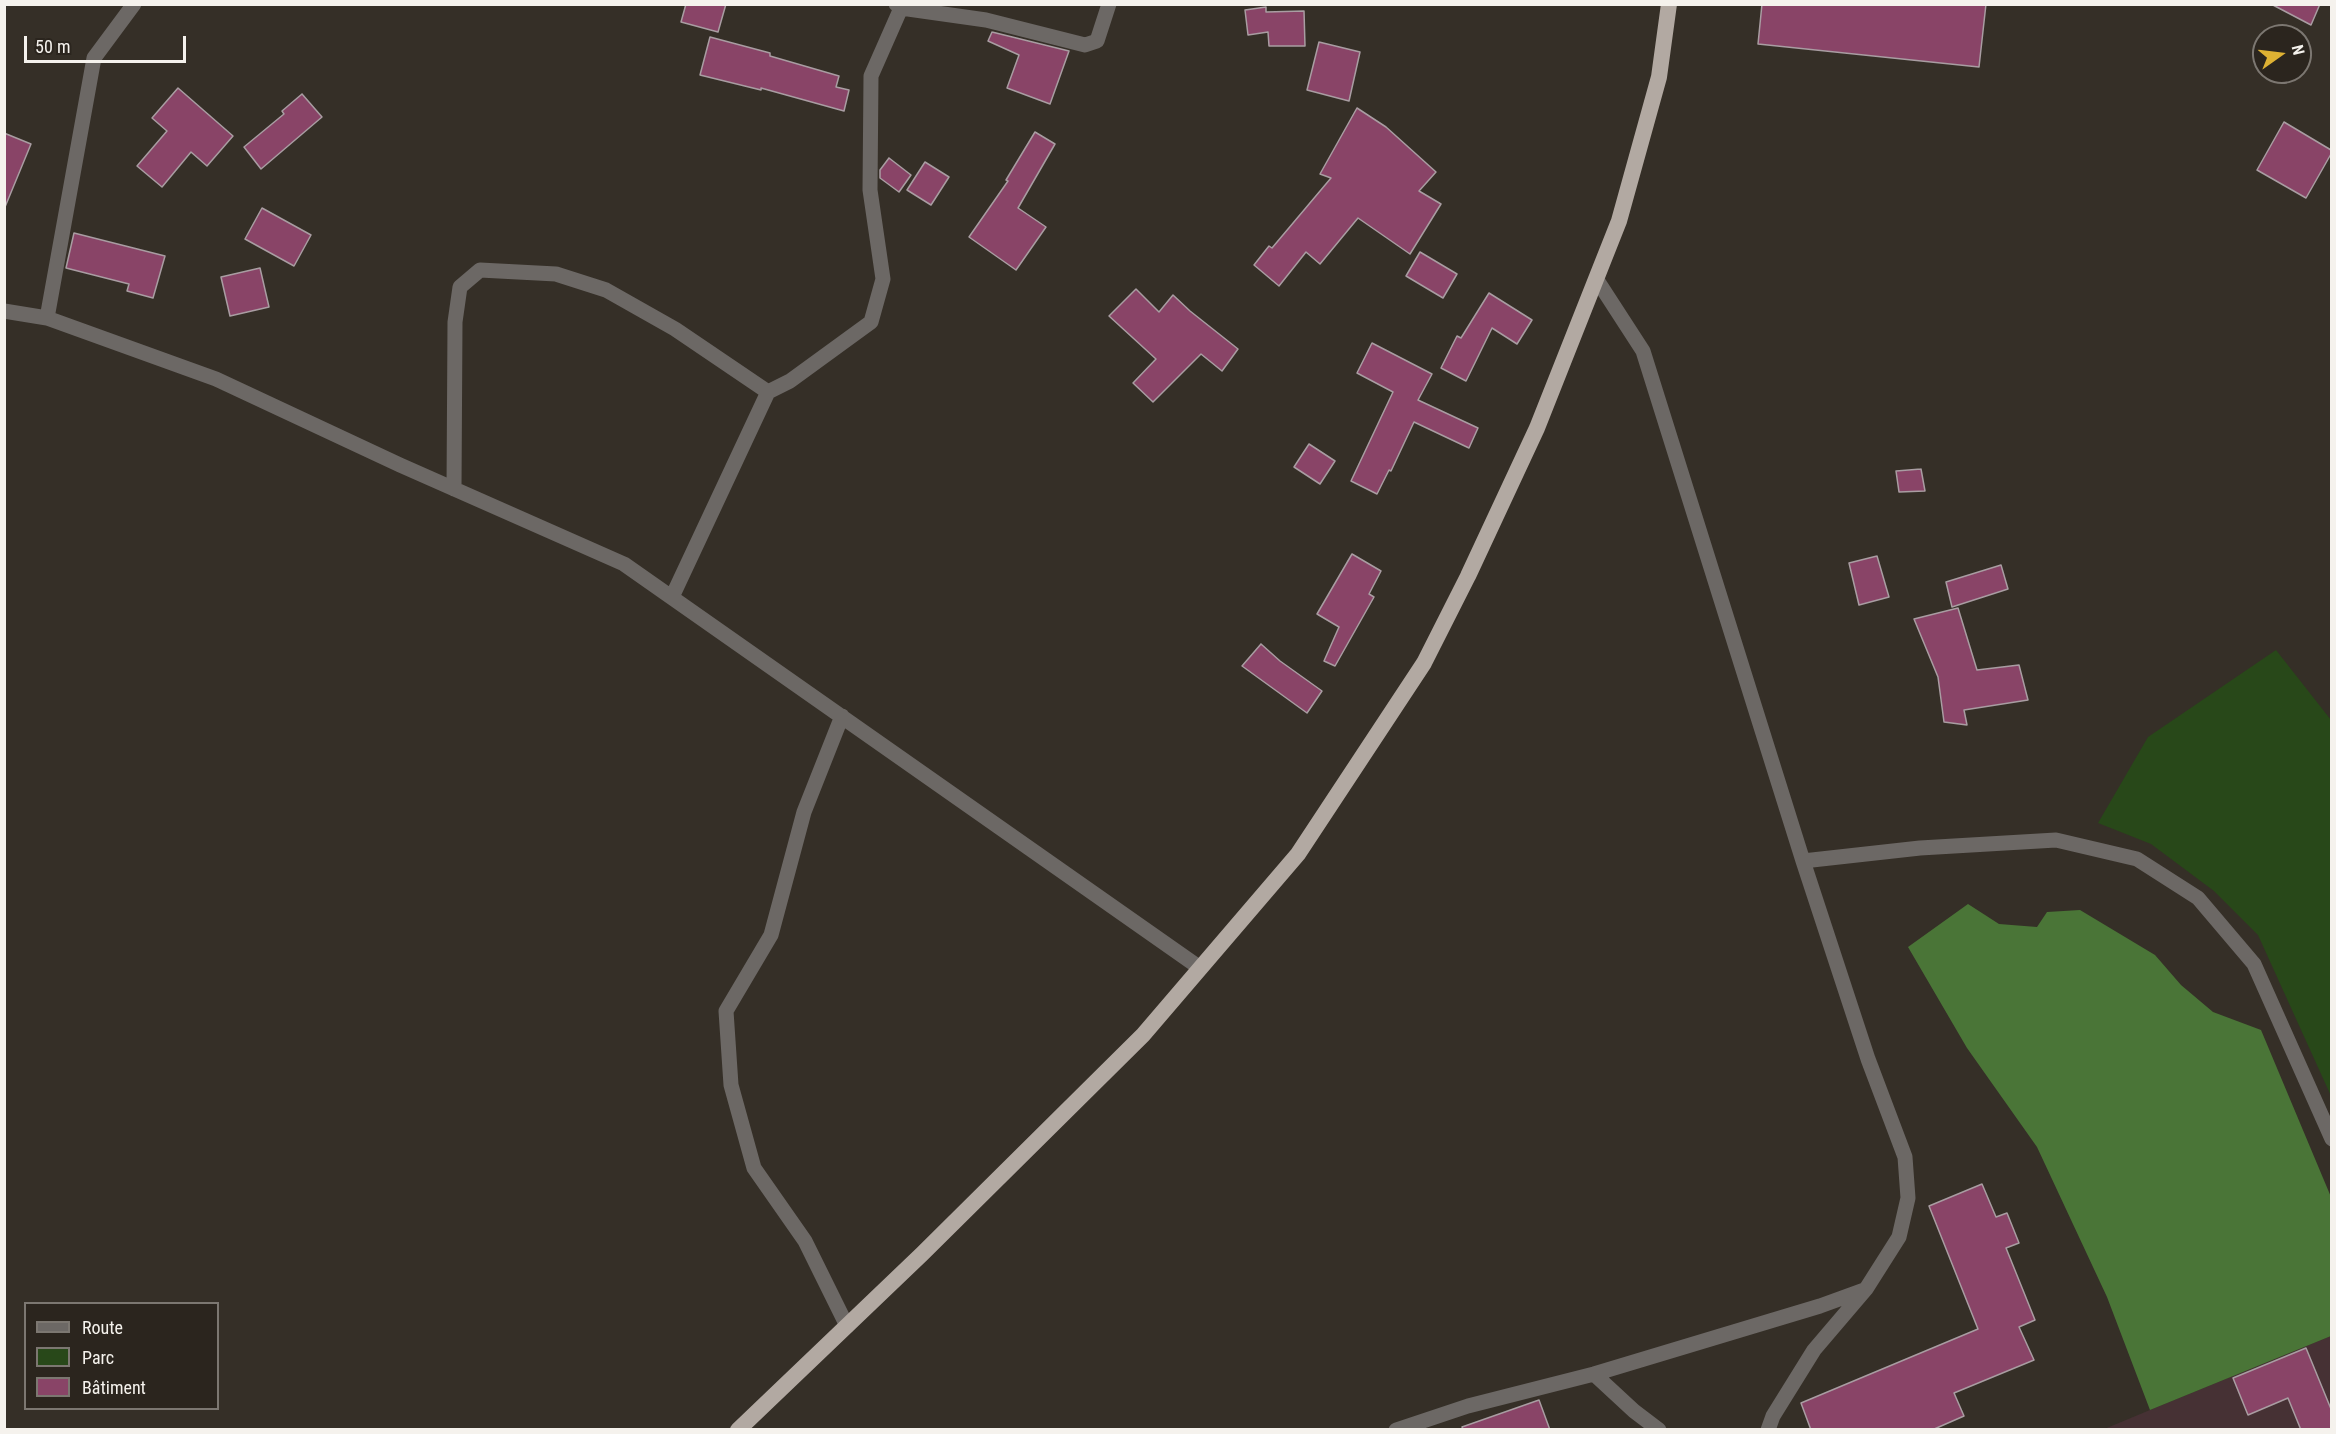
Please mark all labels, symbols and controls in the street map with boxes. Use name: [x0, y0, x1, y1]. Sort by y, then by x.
scale bar: [27, 24, 189, 62]
north arrow: [2252, 24, 2312, 84]
text: 50 m: [35, 36, 70, 57]
text: N: [2288, 43, 2308, 57]
legend: [24, 1302, 219, 1410]
text: Route: [82, 1317, 123, 1338]
text: Parc: [82, 1347, 114, 1368]
text: Bâtiment: [82, 1377, 146, 1398]

